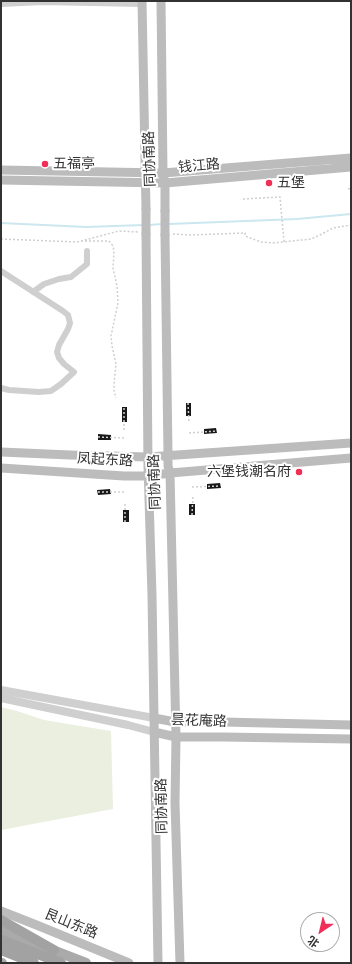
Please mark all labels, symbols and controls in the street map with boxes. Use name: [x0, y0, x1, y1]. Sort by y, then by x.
street label: 同协南路: [141, 131, 159, 187]
place label: 五福亭: [53, 156, 95, 172]
street label: 钱江路: [177, 156, 221, 176]
marker: 五福亭: [40, 159, 50, 169]
place label: 五堡: [277, 175, 305, 191]
marker: 五堡: [264, 178, 274, 188]
street label: 凤起东路: [77, 450, 133, 470]
street label: 同协南路: [146, 454, 164, 510]
place label: 六堡钱潮名府: [207, 464, 291, 480]
marker: 六堡钱潮名府: [294, 467, 304, 477]
street label: 昙花庵路: [171, 712, 227, 730]
street label: 同协南路: [153, 778, 171, 834]
street label: 艮山东路: [42, 906, 100, 942]
north arrow: [300, 912, 340, 952]
text: 北: [305, 933, 322, 950]

